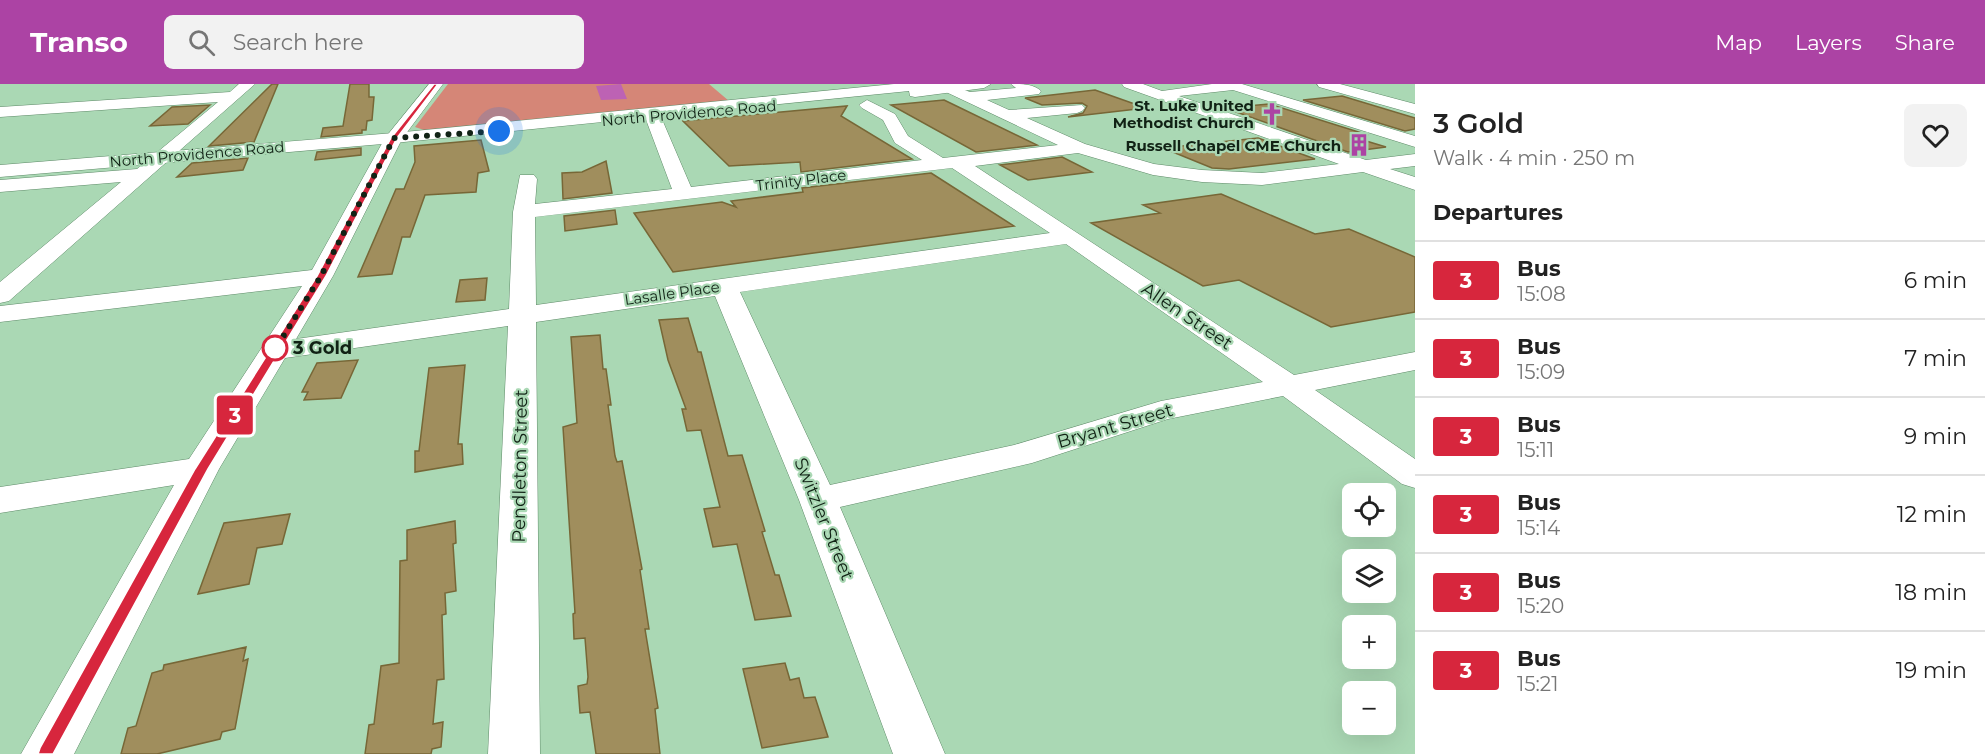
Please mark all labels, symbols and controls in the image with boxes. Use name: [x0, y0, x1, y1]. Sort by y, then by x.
search box: [164, 15, 584, 69]
text: Transo: [30, 25, 128, 59]
icon: search: [185, 26, 218, 59]
text: Search here: [233, 29, 364, 56]
text: Map: [1715, 30, 1762, 55]
text: Layers: [1795, 30, 1862, 55]
text: Share: [1895, 30, 1955, 55]
street label: North Providence Road: [601, 96, 777, 130]
place label: St. Luke United Methodist Church: [1113, 96, 1254, 132]
church icon: St. Luke United Methodist Church: [1259, 101, 1285, 127]
button: heart: [1904, 104, 1967, 167]
text: 3 Gold: [1433, 106, 1524, 140]
your location: [484, 116, 514, 146]
building icon: Russell Chapel CME Church: [1346, 132, 1372, 158]
place label: Russell Chapel CME Church: [1125, 136, 1341, 155]
street label: North Providence Road: [109, 137, 285, 171]
text: Walk · 4 min · 250 m: [1433, 146, 1635, 170]
street label: Trinity Place: [755, 165, 847, 195]
text: Departures: [1433, 199, 1563, 226]
text: Bus: [1517, 255, 1561, 282]
text: 6 min: [1904, 267, 1967, 294]
text: 3: [1460, 268, 1472, 293]
street label: Lasalle Place: [623, 277, 721, 309]
street label: Allen Street: [1137, 278, 1237, 354]
text: 15:08: [1517, 282, 1566, 306]
text: Bus: [1517, 333, 1561, 360]
marker: 3 Gold: [262, 335, 288, 361]
place label: 3 Gold: [292, 337, 352, 359]
text: 7 min: [1904, 345, 1967, 372]
text: 3: [1460, 346, 1472, 371]
text: 15:09: [1517, 360, 1565, 384]
street label: Pendleton Street: [508, 389, 532, 543]
line badge: 3: [216, 396, 254, 434]
street label: Bryant Street: [1055, 399, 1175, 453]
text: 3: [229, 403, 241, 428]
text: Bus: [1517, 411, 1561, 438]
text: 9 min: [1904, 423, 1967, 450]
text: 3: [1460, 424, 1472, 449]
text: 15:11: [1517, 438, 1554, 462]
street label: Switzler Street: [789, 455, 859, 583]
map controls: [1342, 483, 1396, 735]
button: locate: [1342, 483, 1396, 537]
text: Bus: [1517, 489, 1561, 516]
text: 12 min: [1897, 501, 1967, 528]
text: 3: [1460, 502, 1472, 527]
text: 15:14: [1517, 516, 1560, 540]
button: layers: [1342, 549, 1396, 603]
text: Bus: [1517, 567, 1561, 594]
text: 18 min: [1895, 579, 1967, 606]
text: 3: [1460, 580, 1472, 605]
text: 15:20: [1517, 594, 1564, 618]
button: +: [1342, 615, 1396, 669]
text: Bus: [1517, 645, 1561, 672]
text: 19 min: [1896, 657, 1967, 684]
text: 3: [1460, 658, 1472, 683]
text: 15:21: [1517, 672, 1558, 696]
button: −: [1342, 681, 1396, 735]

